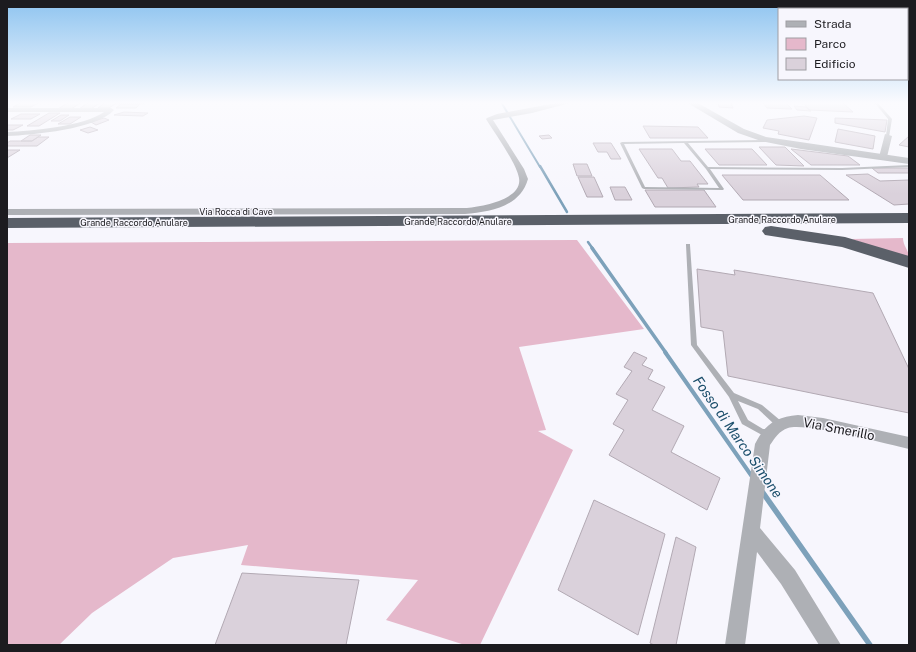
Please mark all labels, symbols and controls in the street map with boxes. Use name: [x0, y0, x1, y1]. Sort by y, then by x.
legend: [778, 8, 908, 80]
text: Strada: [814, 17, 851, 31]
text: Parco: [814, 37, 846, 51]
text: Edificio: [814, 57, 856, 71]
street label: Via Rocca di Cave: [199, 206, 273, 217]
street label: Grande Raccordo Anulare: [728, 214, 836, 225]
street label: Grande Raccordo Anulare: [404, 216, 512, 227]
street label: Grande Raccordo Anulare: [80, 217, 188, 228]
water label: Fosso di Marco Simone: [690, 373, 786, 501]
street label: Via Smerillo: [802, 415, 876, 443]

